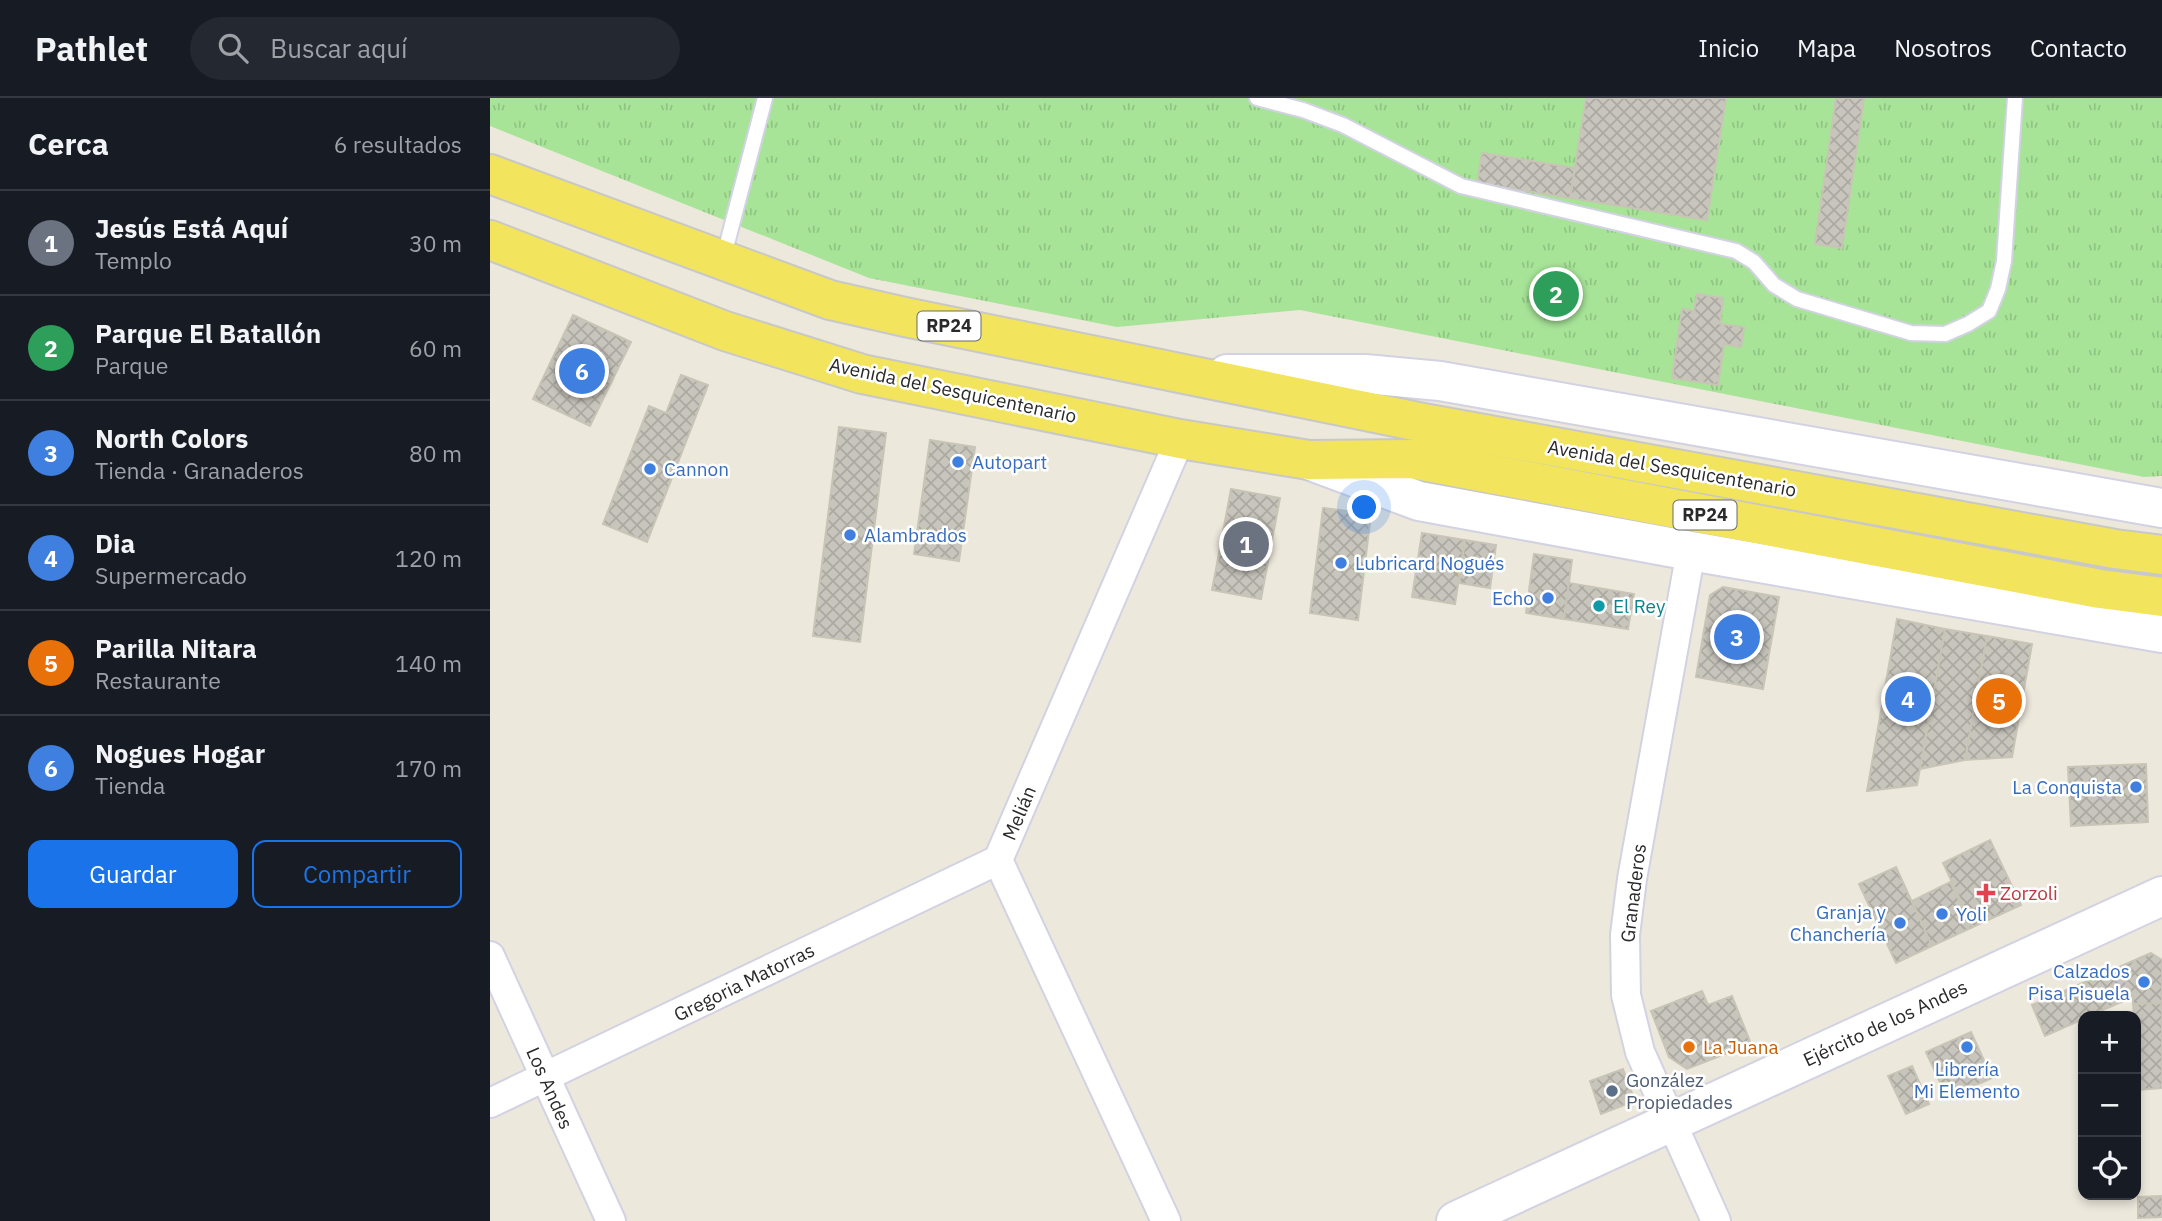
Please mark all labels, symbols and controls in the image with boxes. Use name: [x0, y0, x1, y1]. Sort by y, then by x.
search box: [190, 17, 680, 80]
text: Pathlet: [35, 27, 148, 70]
icon: search: [214, 29, 252, 67]
text: Buscar aquí: [270, 31, 408, 65]
text: Inicio: [1698, 32, 1759, 64]
text: Mapa: [1797, 32, 1856, 64]
text: Nosotros: [1894, 32, 1992, 64]
text: Contacto: [2030, 32, 2127, 64]
text: Cerca: [28, 124, 109, 163]
text: 6 resultados: [334, 129, 462, 159]
text: Jesús Está Aquí: [95, 211, 288, 245]
text: 1: [44, 228, 58, 258]
text: 30 m: [409, 228, 462, 258]
text: Templo: [95, 245, 172, 275]
pin: 2: [1533, 268, 1579, 320]
road number: RP24: [918, 311, 980, 340]
text: Parque El Batallón: [95, 316, 321, 350]
text: 2: [44, 333, 58, 363]
text: 60 m: [409, 333, 462, 363]
pin: 6: [559, 345, 605, 397]
text: Parque: [95, 350, 168, 380]
street label: Avenida del Sesquicentenario: [827, 352, 1079, 428]
text: North Colors: [95, 421, 248, 455]
street label: Avenida del Sesquicentenario: [1546, 434, 1798, 502]
text: 3: [44, 438, 58, 468]
text: 80 m: [409, 438, 462, 468]
place label: Autopart: [972, 450, 1047, 474]
marker: Autopart: [950, 454, 966, 470]
text: Tienda · Granaderos: [95, 455, 304, 485]
place label: Cannon: [664, 457, 729, 481]
marker: Cannon: [642, 461, 658, 477]
your location: [1347, 490, 1381, 524]
road number: RP24: [1674, 500, 1736, 530]
pin: 1: [1223, 518, 1269, 570]
place label: Alambrados: [864, 523, 967, 547]
text: Dia: [95, 526, 135, 560]
marker: Alambrados: [842, 527, 858, 543]
text: 4: [44, 543, 58, 573]
text: 120 m: [395, 543, 462, 573]
place label: Lubricard Nogués: [1355, 551, 1504, 575]
marker: Lubricard Nogués: [1333, 555, 1349, 571]
text: Supermercado: [95, 560, 247, 590]
place label: Echo: [1492, 586, 1534, 610]
marker: Echo: [1540, 590, 1556, 606]
place label: El Rey: [1613, 594, 1666, 618]
marker: El Rey: [1591, 598, 1607, 614]
pin: 3: [1714, 611, 1760, 663]
text: Parilla Nitara: [95, 631, 257, 665]
text: 5: [44, 648, 58, 678]
text: 140 m: [395, 648, 462, 678]
text: Restaurante: [95, 665, 221, 695]
pin: 4: [1885, 673, 1931, 725]
pin: 5: [1976, 675, 2022, 727]
text: Nogues Hogar: [95, 736, 265, 770]
text: 6: [44, 753, 58, 783]
text: 170 m: [395, 753, 462, 783]
text: Tienda: [95, 770, 165, 800]
place label: La Conquista: [2012, 775, 2122, 799]
marker: La Conquista: [2128, 779, 2144, 795]
street label: Melián: [997, 782, 1041, 844]
button: Guardar: [28, 840, 238, 908]
button: Compartir: [252, 840, 462, 908]
street label: Granaderos: [1615, 842, 1651, 944]
place label: Zorzoli: [2000, 881, 2058, 905]
marker: Zorzoli: [1978, 885, 1994, 901]
place label: Granja y Chanchería: [1790, 900, 1887, 946]
place label: Yoli: [1956, 902, 1987, 926]
marker: Yoli: [1934, 906, 1950, 922]
marker: Granja y Chanchería: [1892, 915, 1908, 931]
street label: Gregoria Matorras: [670, 938, 818, 1026]
place label: Calzados Pisa Pisuela: [2028, 959, 2130, 1005]
street label: Ejército de los Andes: [1799, 974, 1971, 1072]
marker: Calzados Pisa Pisuela: [2136, 974, 2152, 990]
map controls: [2078, 1011, 2141, 1200]
button: +: [2078, 1011, 2141, 1074]
place label: La Juana: [1703, 1035, 1779, 1059]
marker: La Juana: [1681, 1039, 1697, 1055]
marker: Librería Mi Elemento: [1959, 1039, 1975, 1055]
street label: Los Andes: [521, 1043, 579, 1133]
place label: Librería Mi Elemento: [1914, 1057, 2020, 1103]
place label: González Propiedades: [1626, 1068, 1733, 1114]
button: −: [2078, 1074, 2141, 1137]
marker: González Propiedades: [1604, 1083, 1620, 1099]
button: locate: [2078, 1137, 2141, 1200]

